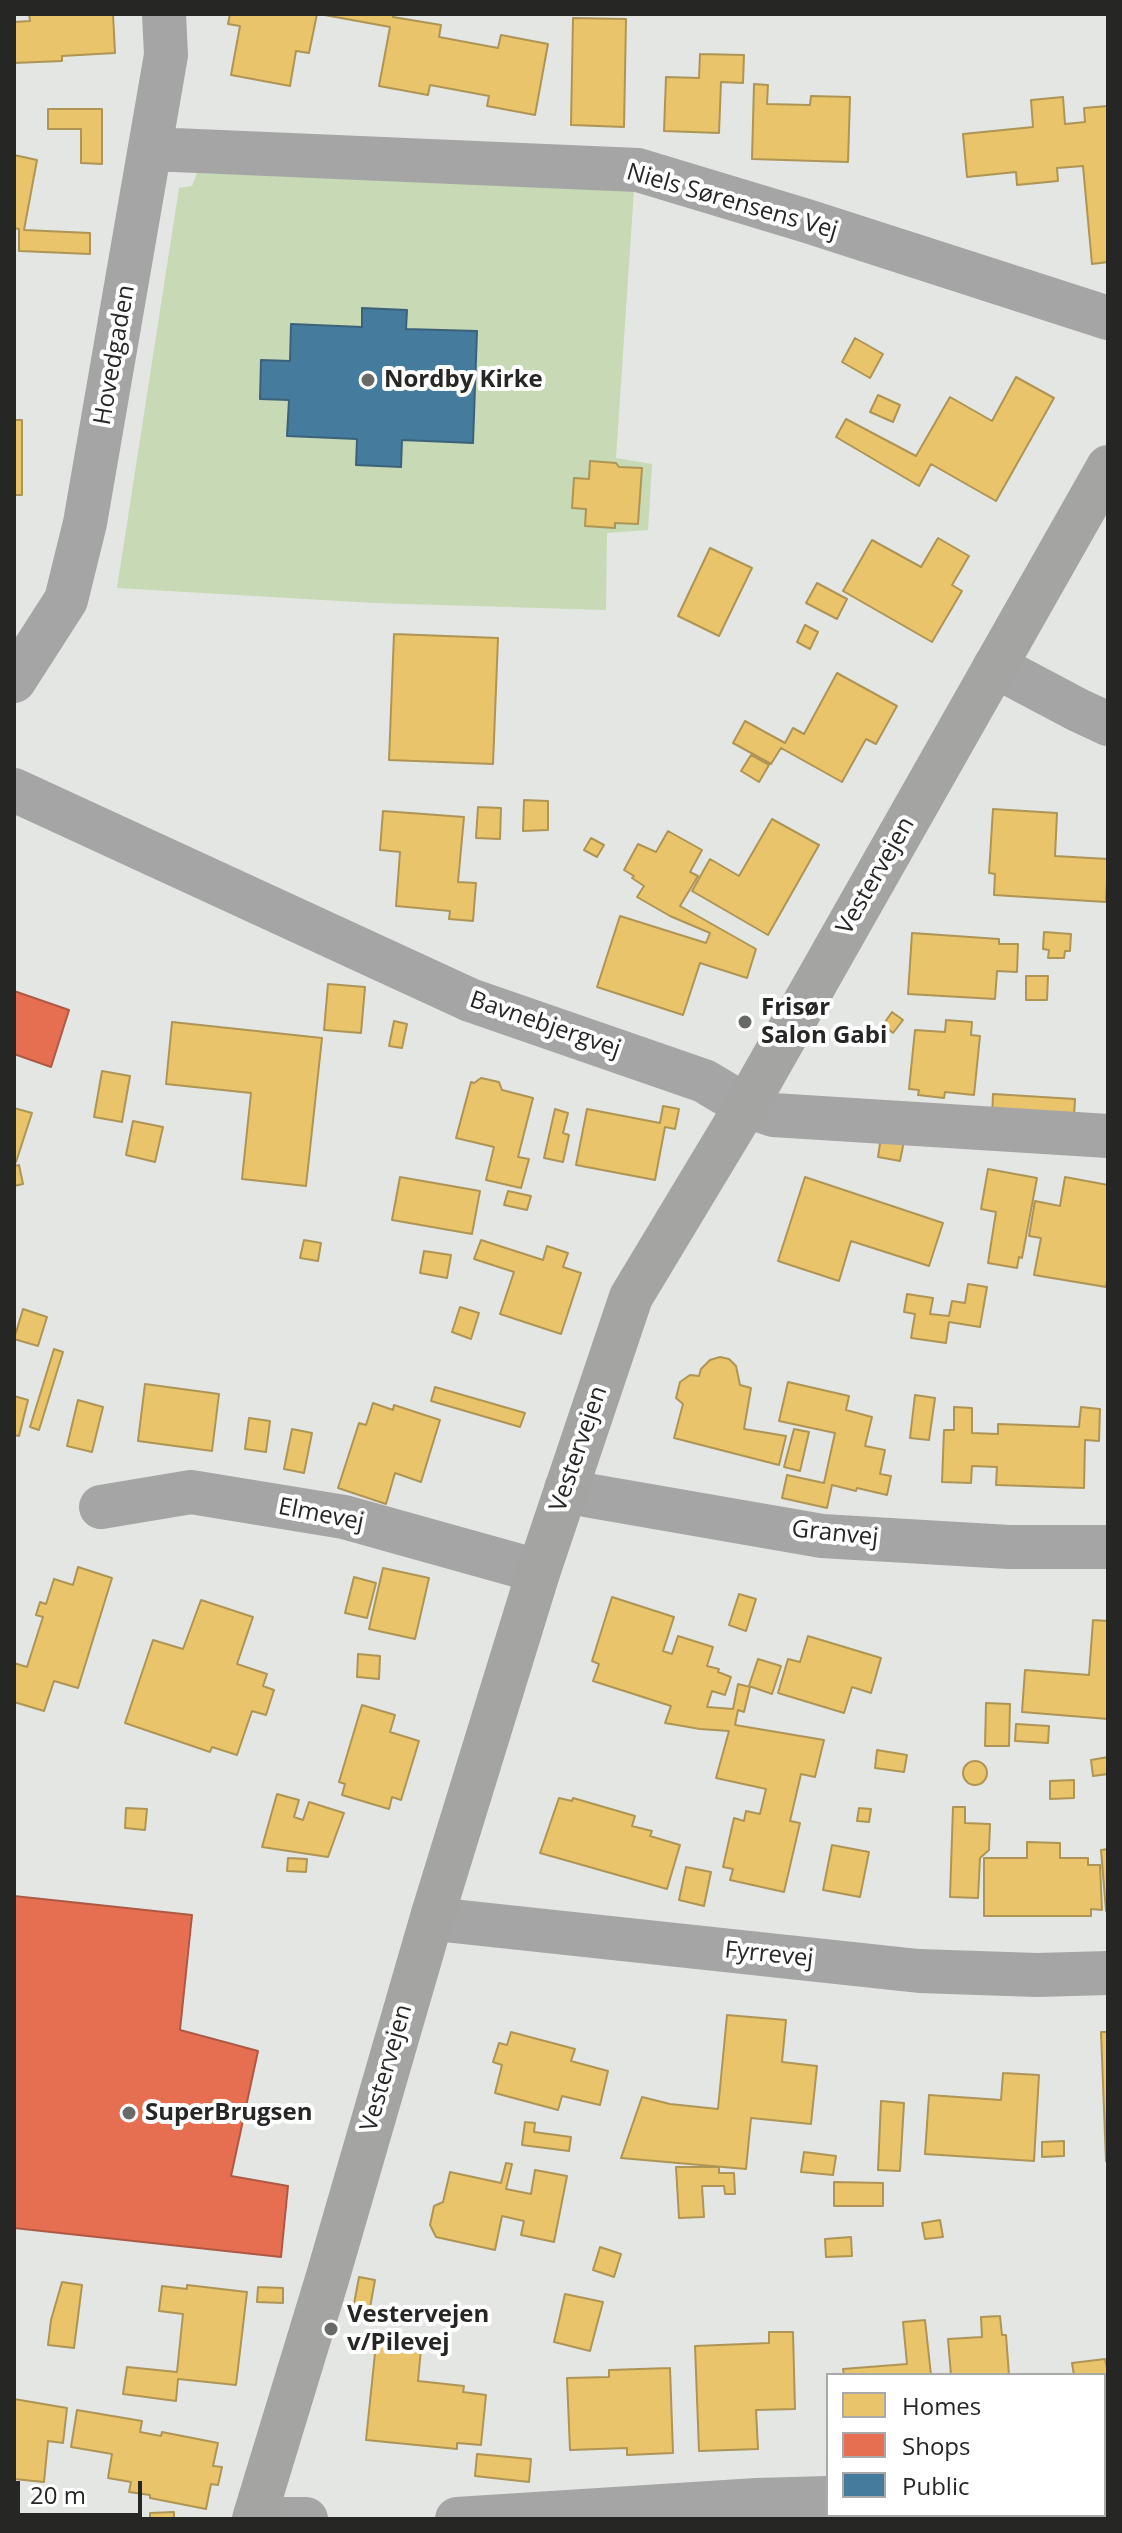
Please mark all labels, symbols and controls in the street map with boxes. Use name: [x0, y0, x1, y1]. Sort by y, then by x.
street label: Niels Sørensens Vej: [623, 158, 841, 246]
street label: Hovedgaden: [89, 283, 141, 427]
place label: Nordby Kirke: [384, 366, 543, 394]
marker: Nordby Kirke: [359, 371, 377, 389]
street label: Vestervejen: [831, 812, 921, 940]
street label: Bavnebjergvej: [466, 986, 624, 1064]
place label: Frisør Salon Gabi: [761, 994, 887, 1050]
marker: Frisør Salon Gabi: [736, 1013, 754, 1031]
street label: Vestervejen: [544, 1382, 614, 1516]
street label: Elmevej: [276, 1493, 366, 1537]
street label: Granvej: [790, 1515, 880, 1553]
street label: Fyrrevej: [723, 1936, 815, 1974]
street label: Vestervejen: [355, 2001, 419, 2135]
place label: SuperBrugsen: [145, 2099, 312, 2127]
marker: SuperBrugsen: [120, 2104, 138, 2122]
place label: Vestervejen v/Pilevej: [347, 2301, 489, 2357]
marker: Vestervejen v/Pilevej: [322, 2320, 340, 2338]
legend: [826, 2373, 1106, 2517]
text: Homes: [902, 2389, 981, 2422]
text: Shops: [902, 2429, 970, 2462]
scale bar: [20, 2465, 146, 2515]
text: Public: [902, 2469, 969, 2502]
text: 20 m: [30, 2478, 86, 2511]

